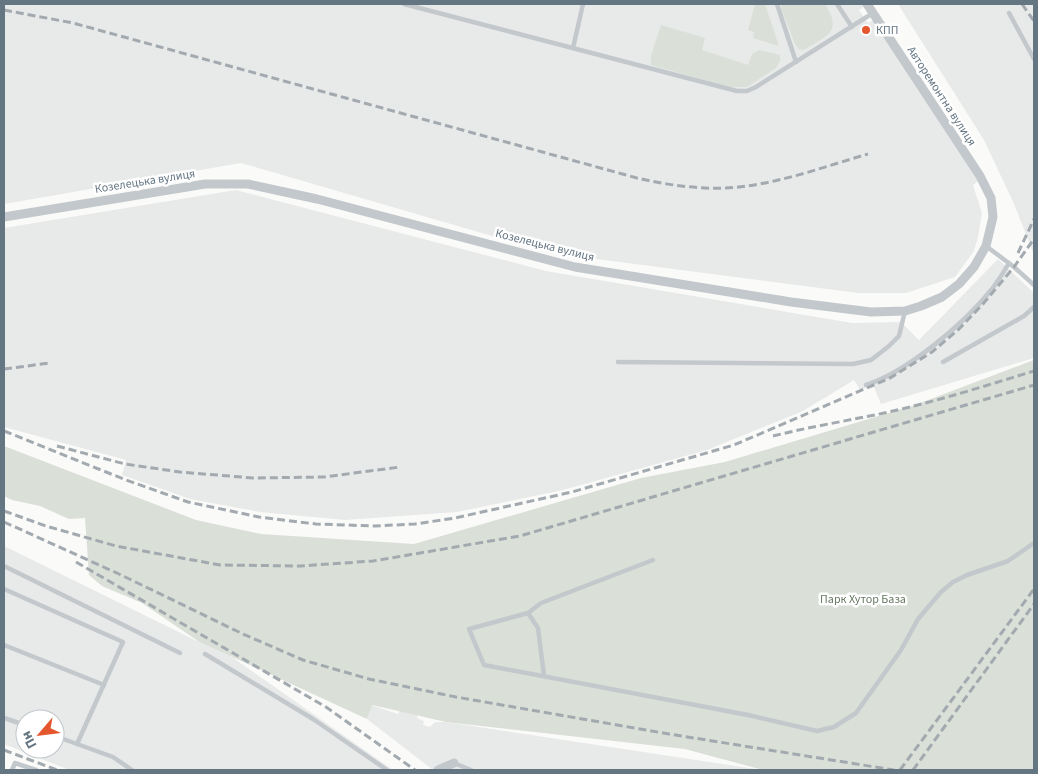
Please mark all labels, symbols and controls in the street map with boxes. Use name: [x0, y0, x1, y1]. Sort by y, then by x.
place label: КПП: [876, 22, 898, 39]
marker: КПП: [860, 24, 872, 36]
street label: Авторемонтна вулиця: [903, 43, 980, 150]
street label: Козелецька вулиця: [94, 165, 196, 198]
street label: Козелецька вулиця: [494, 225, 596, 266]
park label: Парк Хутор База: [820, 591, 906, 608]
north arrow: [15, 709, 65, 759]
text: Пн: [16, 727, 42, 752]

